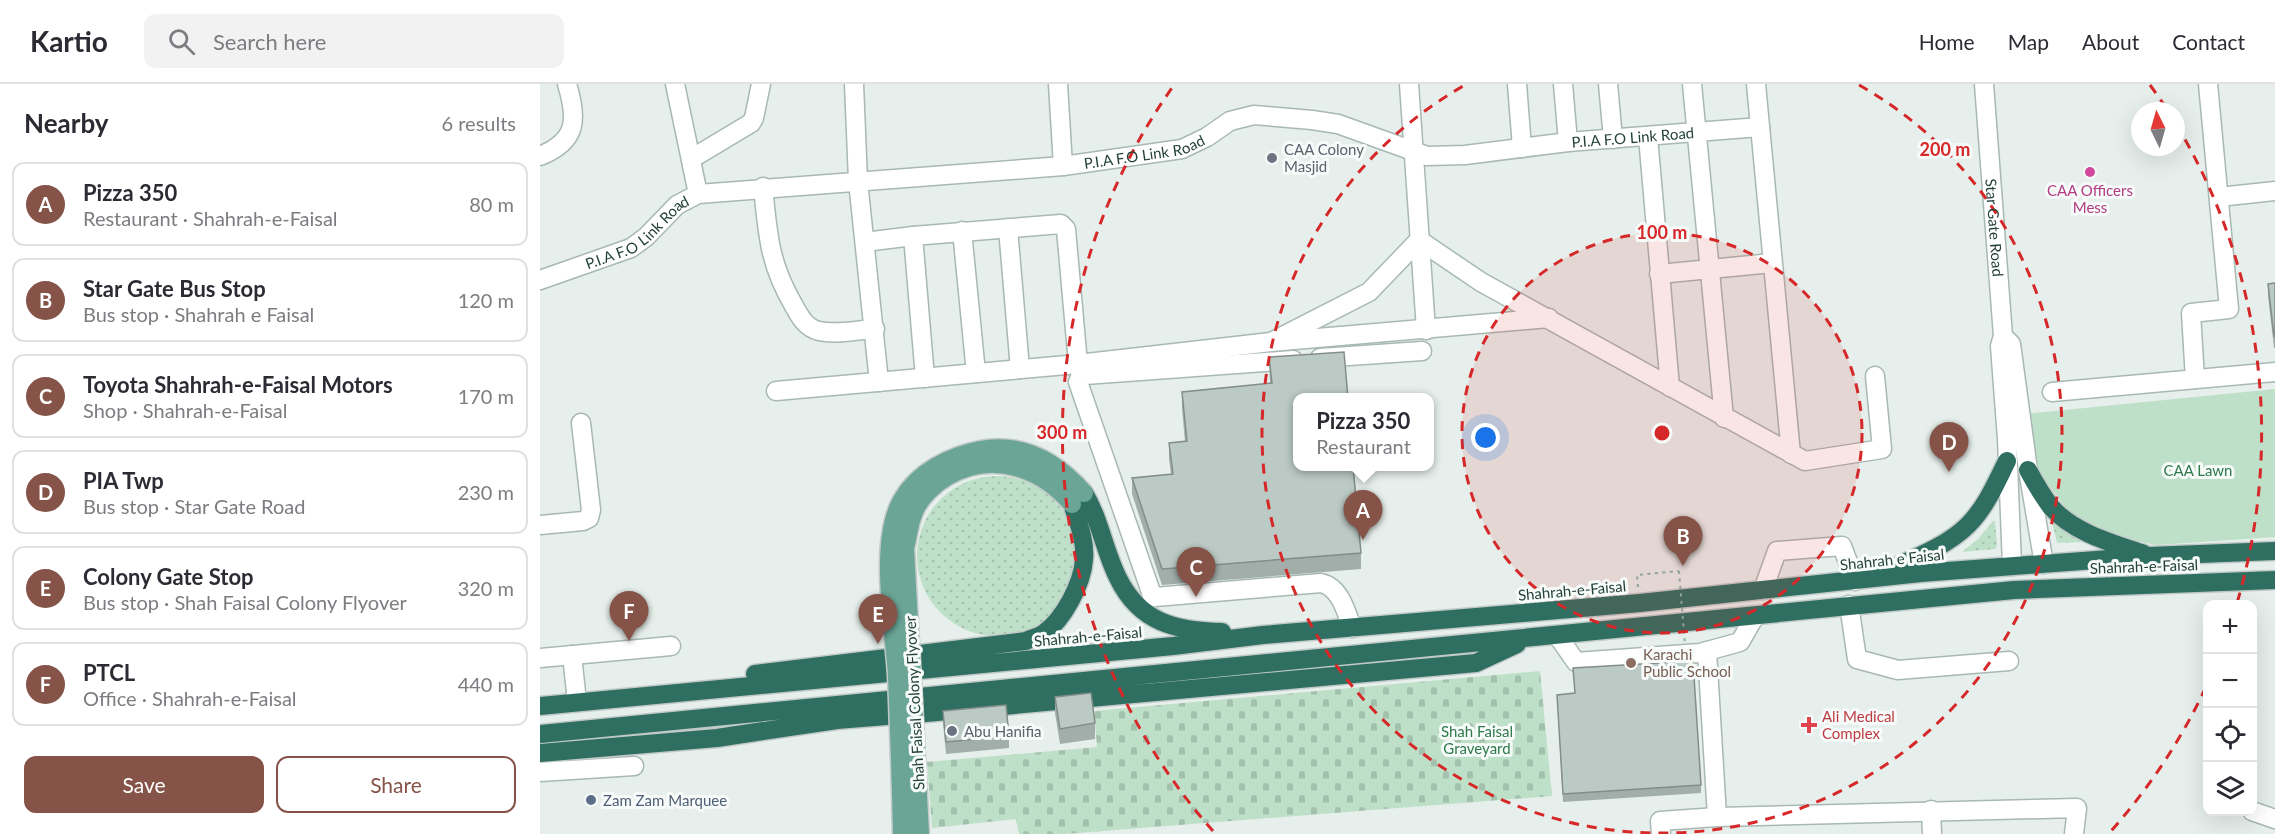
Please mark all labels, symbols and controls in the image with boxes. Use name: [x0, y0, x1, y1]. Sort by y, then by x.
search box: [144, 14, 564, 68]
text: Kartio: [30, 24, 108, 58]
icon: search: [165, 25, 198, 58]
text: Search here: [213, 28, 326, 55]
text: Home: [1919, 29, 1975, 54]
text: Map: [2008, 29, 2049, 54]
text: About: [2082, 29, 2139, 54]
text: Contact: [2172, 29, 2245, 54]
north arrow: [2131, 102, 2185, 156]
text: Nearby: [24, 107, 109, 139]
text: 6 results: [441, 111, 516, 135]
street label: P.I.A F.O Link Road: [1571, 123, 1695, 151]
street label: P.I.A F.O Link Road: [1083, 131, 1207, 172]
text: 200 m: [1920, 138, 1970, 160]
place label: CAA Colony Masjid: [1284, 140, 1364, 175]
marker: CAA Colony Masjid: [1265, 151, 1279, 165]
marker: CAA Officers Mess: [2083, 165, 2097, 179]
street label: Star Gate Road: [1982, 178, 2007, 277]
text: Pizza 350: [83, 179, 177, 206]
place label: CAA Officers Mess: [2047, 181, 2133, 216]
text: A: [39, 192, 52, 216]
text: 80 m: [469, 192, 514, 216]
street label: P.I.A F.O Link Road: [583, 192, 692, 272]
text: Restaurant · Shahrah-e-Faisal: [83, 206, 338, 230]
text: 100 m: [1637, 221, 1687, 243]
text: Star Gate Bus Stop: [83, 275, 266, 302]
text: B: [39, 288, 52, 312]
text: 120 m: [458, 288, 514, 312]
text: Bus stop · Shahrah e Faisal: [83, 302, 314, 326]
text: Toyota Shahrah-e-Faisal Motors: [83, 371, 393, 398]
text: C: [39, 384, 52, 408]
text: 170 m: [458, 384, 514, 408]
popup: [1293, 393, 1434, 471]
text: Shop · Shahrah-e-Faisal: [83, 398, 287, 422]
text: Pizza 350: [1316, 407, 1410, 434]
text: 300 m: [1037, 421, 1087, 443]
pin: D: [1930, 422, 1968, 472]
your location: [1471, 423, 1500, 452]
centre of rings: [1652, 423, 1672, 443]
text: Restaurant: [1316, 434, 1411, 458]
park label: CAA Lawn: [2164, 461, 2232, 479]
text: PIA Twp: [83, 467, 164, 494]
text: D: [38, 480, 53, 504]
text: 230 m: [458, 480, 514, 504]
pin: A: [1344, 490, 1382, 540]
text: Bus stop · Star Gate Road: [83, 494, 305, 518]
pin: B: [1664, 516, 1702, 566]
street label: Shahrah e Faisal: [1839, 545, 1945, 573]
pin: C: [1176, 548, 1216, 597]
street label: Shahrah-e-Faisal: [2090, 555, 2198, 577]
text: Colony Gate Stop: [83, 563, 254, 590]
text: E: [40, 576, 51, 600]
text: 320 m: [458, 576, 514, 600]
street label: Shahrah-e-Faisal: [1517, 576, 1627, 604]
text: Bus stop · Shah Faisal Colony Flyover: [83, 590, 407, 614]
pin: F: [610, 592, 649, 641]
pin: E: [858, 594, 898, 644]
map controls: [2203, 600, 2257, 816]
button: +: [2203, 600, 2257, 654]
street label: Shah Faisal Colony Flyover: [900, 615, 928, 790]
street label: Shahrah-e-Faisal: [1033, 622, 1143, 650]
place label: Karachi Public School: [1643, 645, 1731, 680]
button: −: [2203, 654, 2257, 708]
marker: Karachi Public School: [1624, 656, 1638, 670]
text: PTCL: [83, 659, 135, 686]
text: F: [40, 672, 51, 696]
text: 440 m: [458, 672, 514, 696]
text: Office · Shahrah-e-Faisal: [83, 686, 297, 710]
place label: Ali Medical Complex: [1822, 707, 1895, 742]
button: locate: [2203, 708, 2257, 762]
marker: Ali Medical Complex: [1800, 716, 1818, 734]
place label: Abu Hanifia: [964, 722, 1041, 740]
park label: Shah Faisal Graveyard: [1441, 722, 1513, 757]
marker: Abu Hanifia: [945, 724, 959, 738]
button: Save: [24, 756, 264, 813]
button: Share: [276, 756, 516, 813]
button: layers: [2203, 762, 2257, 816]
place label: Zam Zam Marquee: [603, 791, 727, 809]
marker: Zam Zam Marquee: [584, 793, 598, 807]

